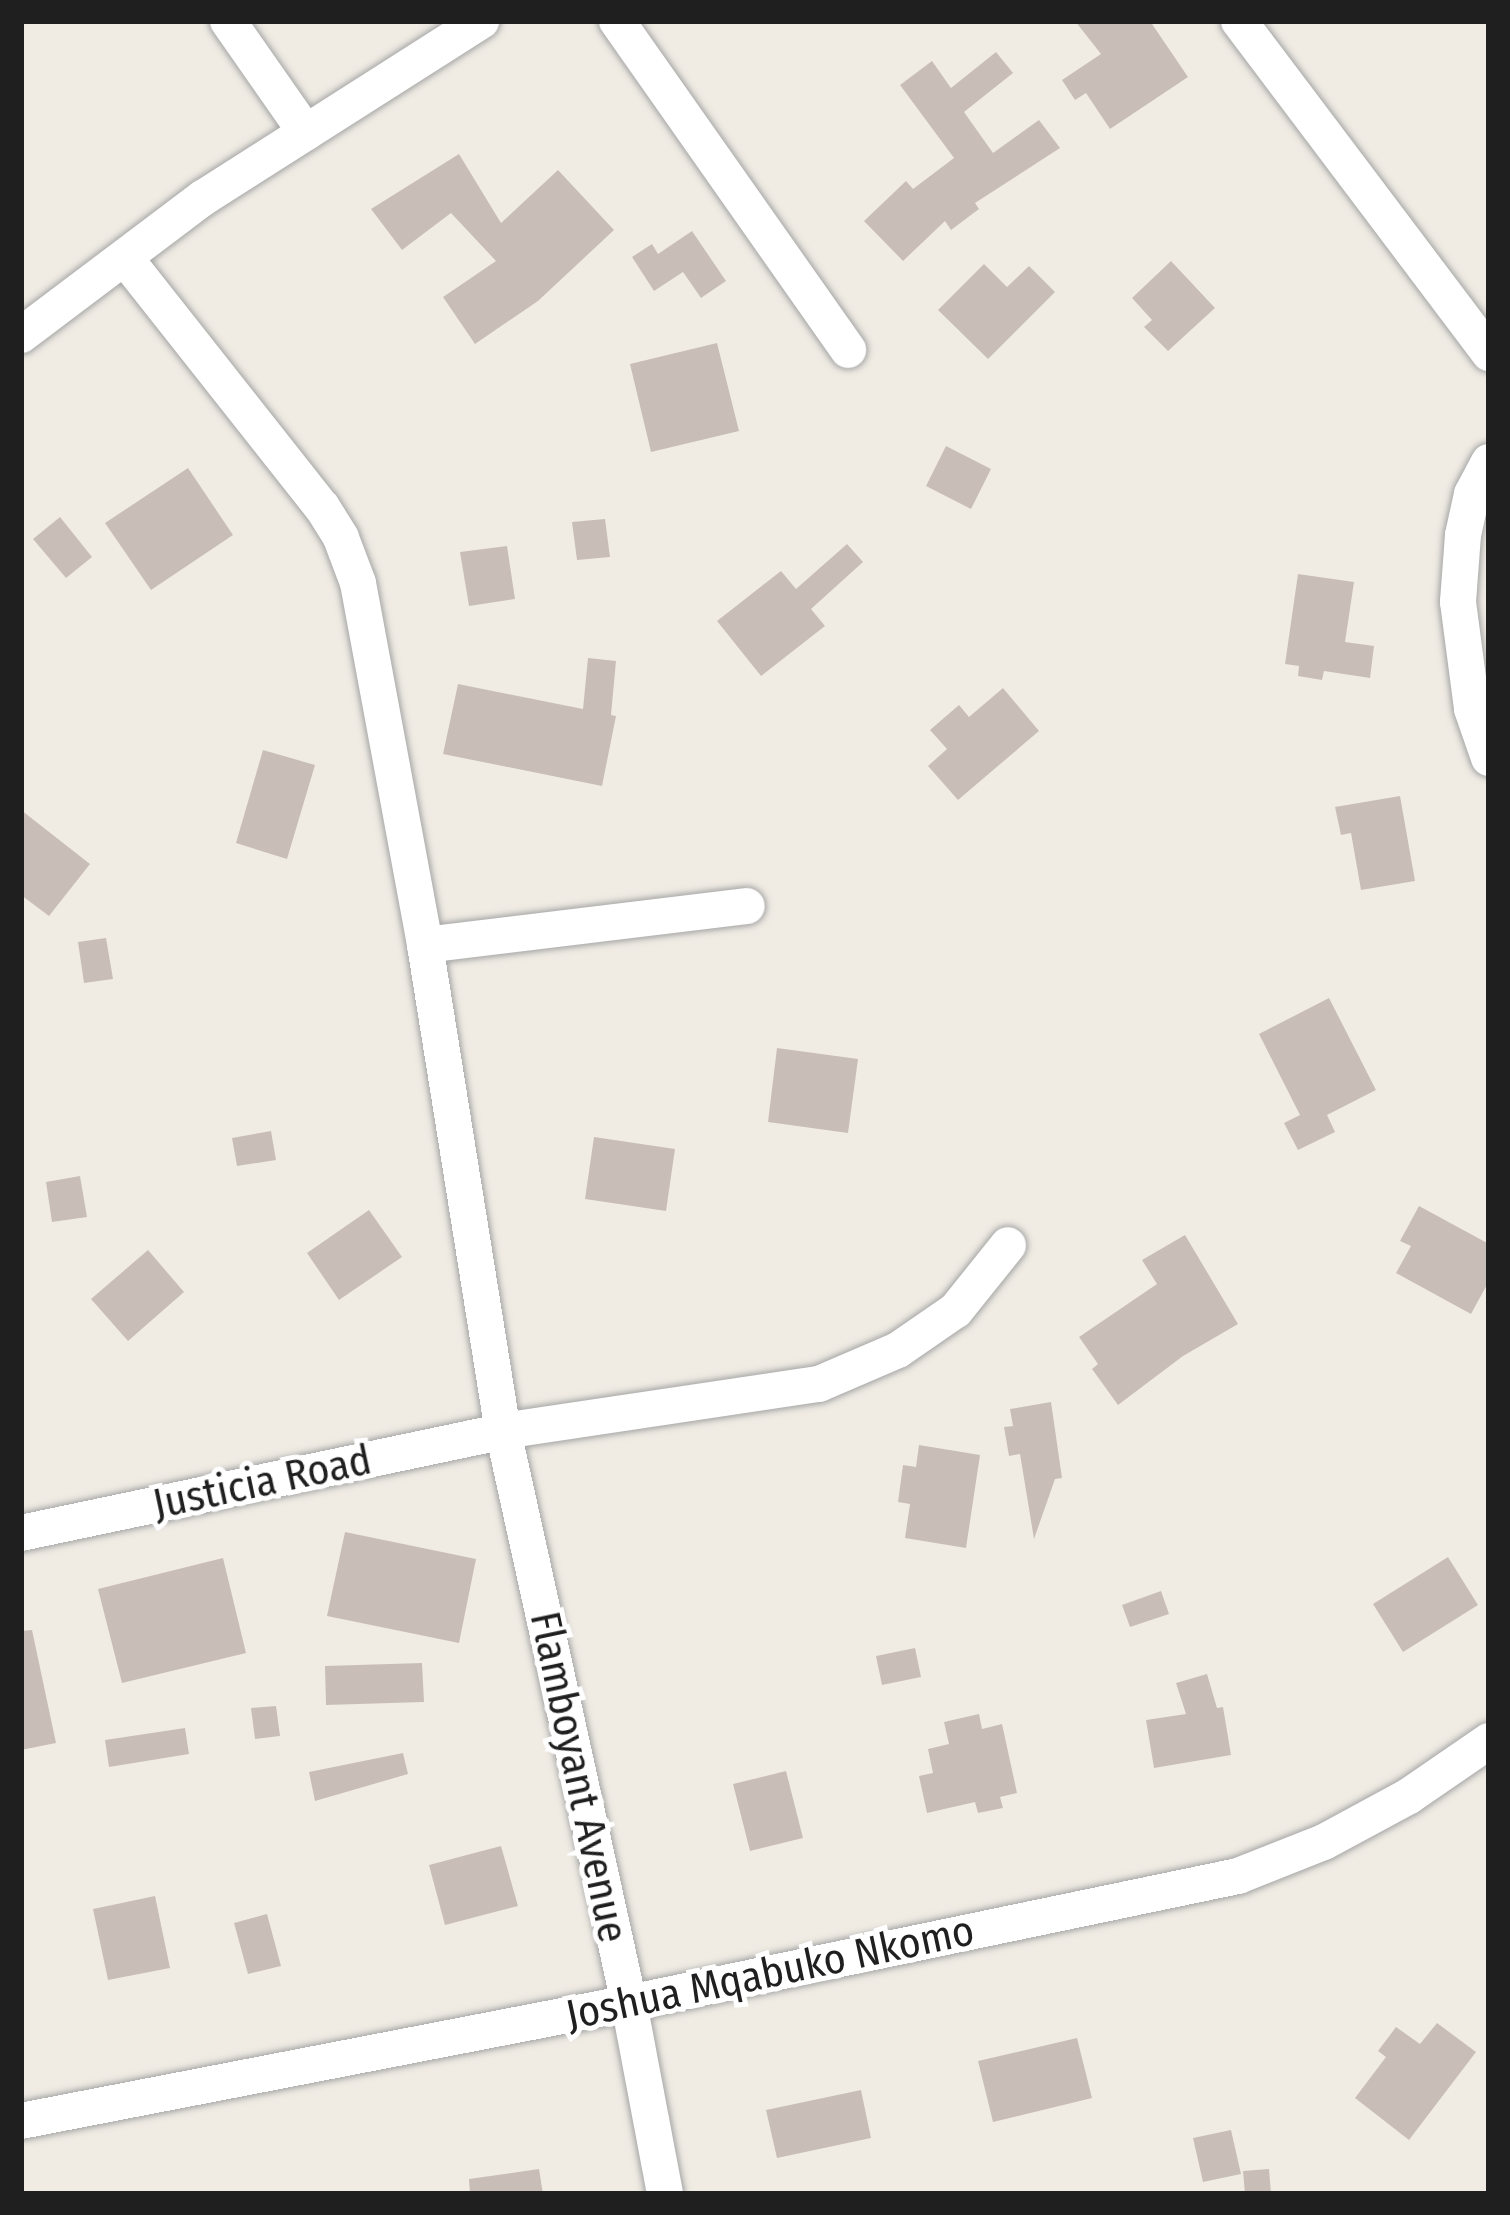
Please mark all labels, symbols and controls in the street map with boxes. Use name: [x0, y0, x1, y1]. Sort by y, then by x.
street label: Justicia Road: [148, 1434, 376, 1530]
street label: Flamboyant Avenue: [519, 1607, 639, 1947]
street label: Joshua Mqabuko Nkomo: [561, 1905, 979, 2041]

